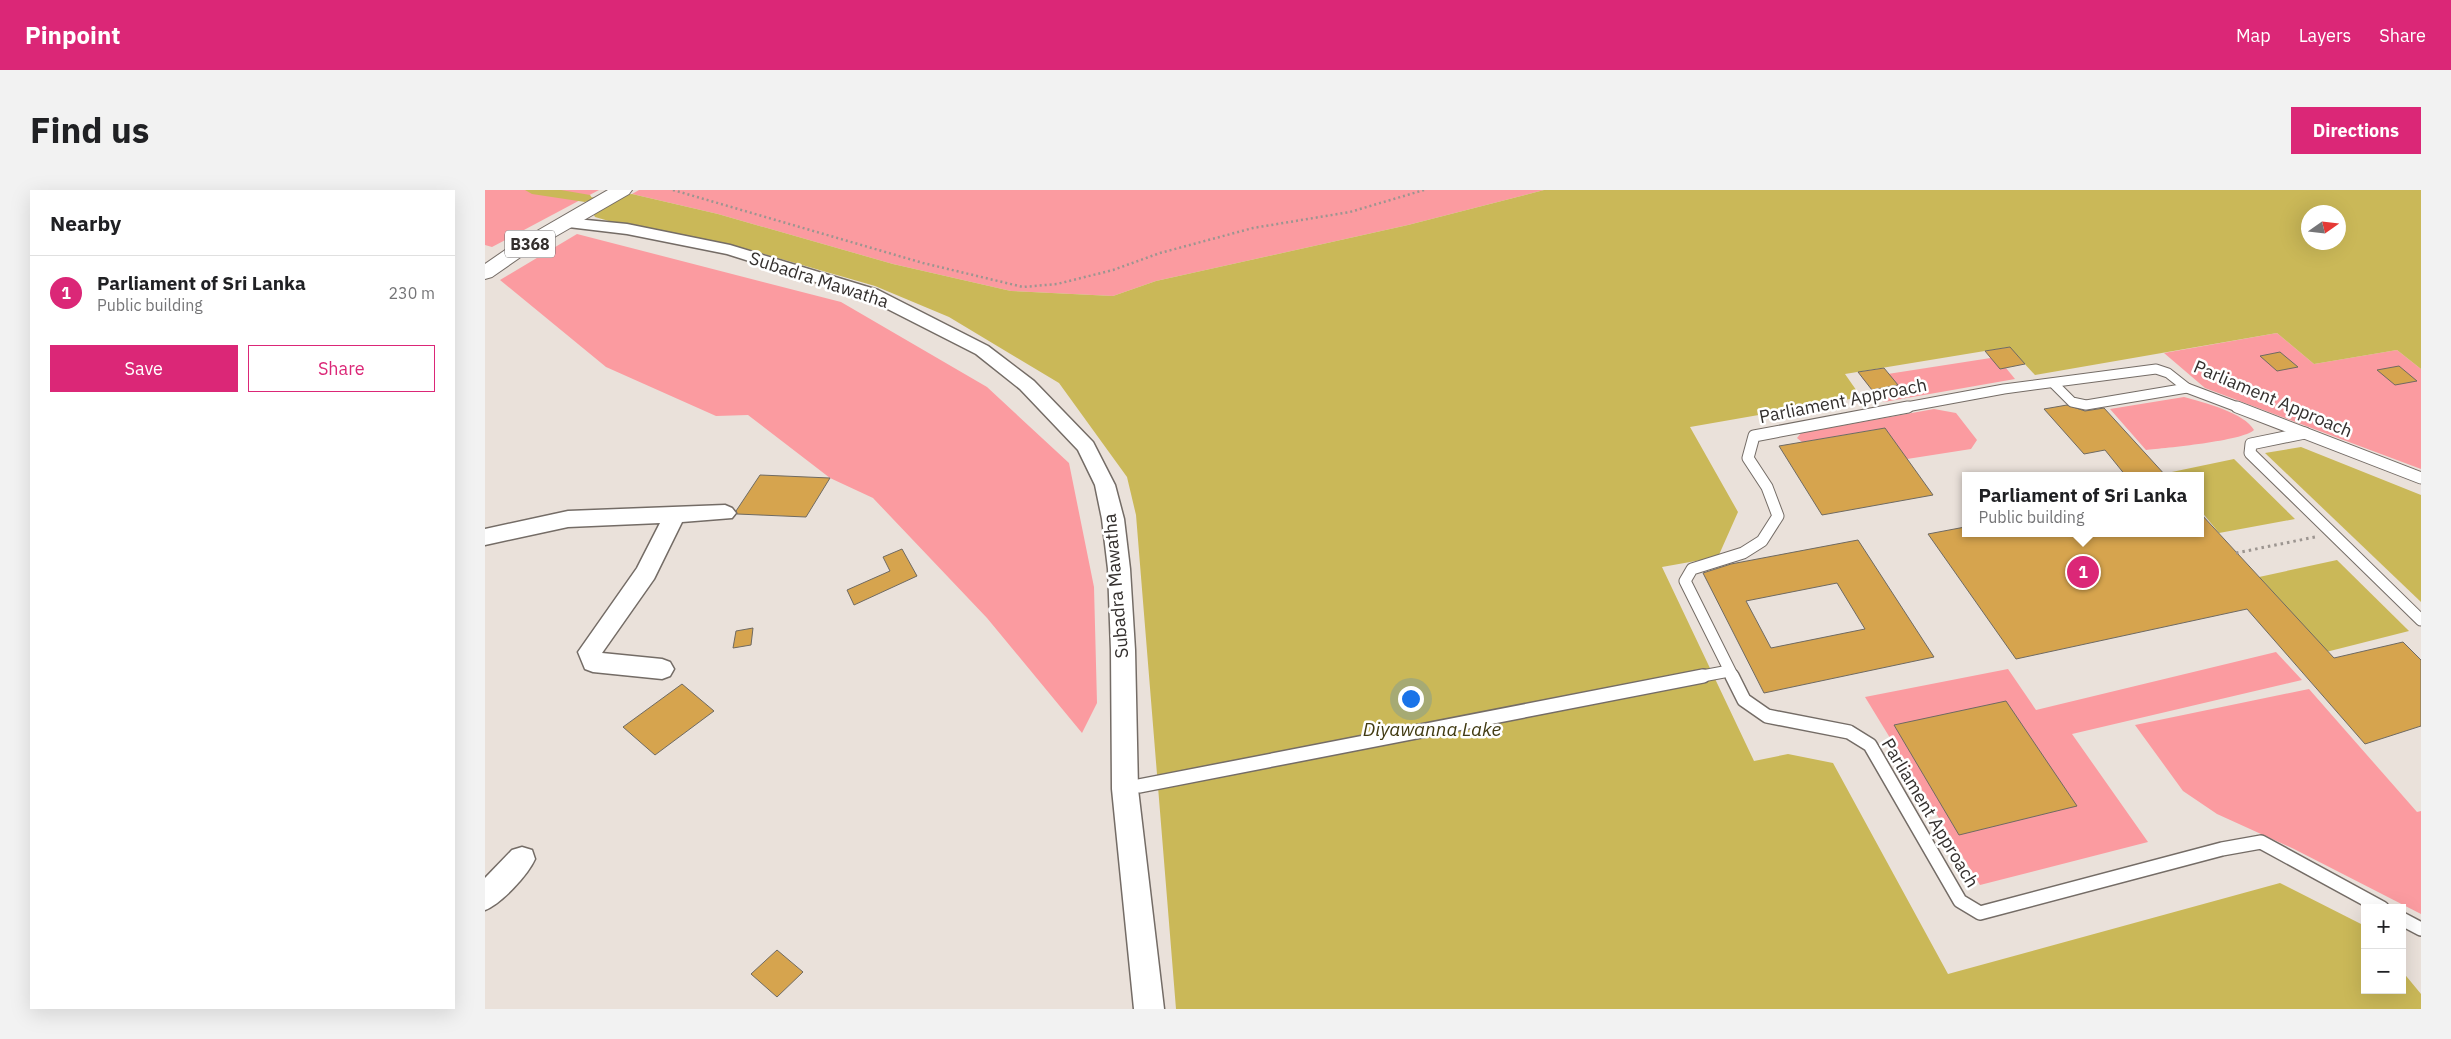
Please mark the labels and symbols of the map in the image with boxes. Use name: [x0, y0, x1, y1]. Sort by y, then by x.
north arrow: [2301, 205, 2346, 250]
road number: B368: [505, 231, 555, 258]
street label: Subadra Mawatha: [747, 246, 892, 313]
street label: Parliament Approach: [2190, 355, 2356, 442]
street label: Parliament Approach: [1757, 373, 1929, 428]
street label: Subadra Mawatha: [1098, 512, 1133, 659]
pin: 1: [2067, 553, 2099, 591]
your location: [1398, 686, 1424, 712]
water label: Diyawanna Lake: [1363, 717, 1502, 741]
street label: Parliament Approach: [1877, 734, 1984, 892]

